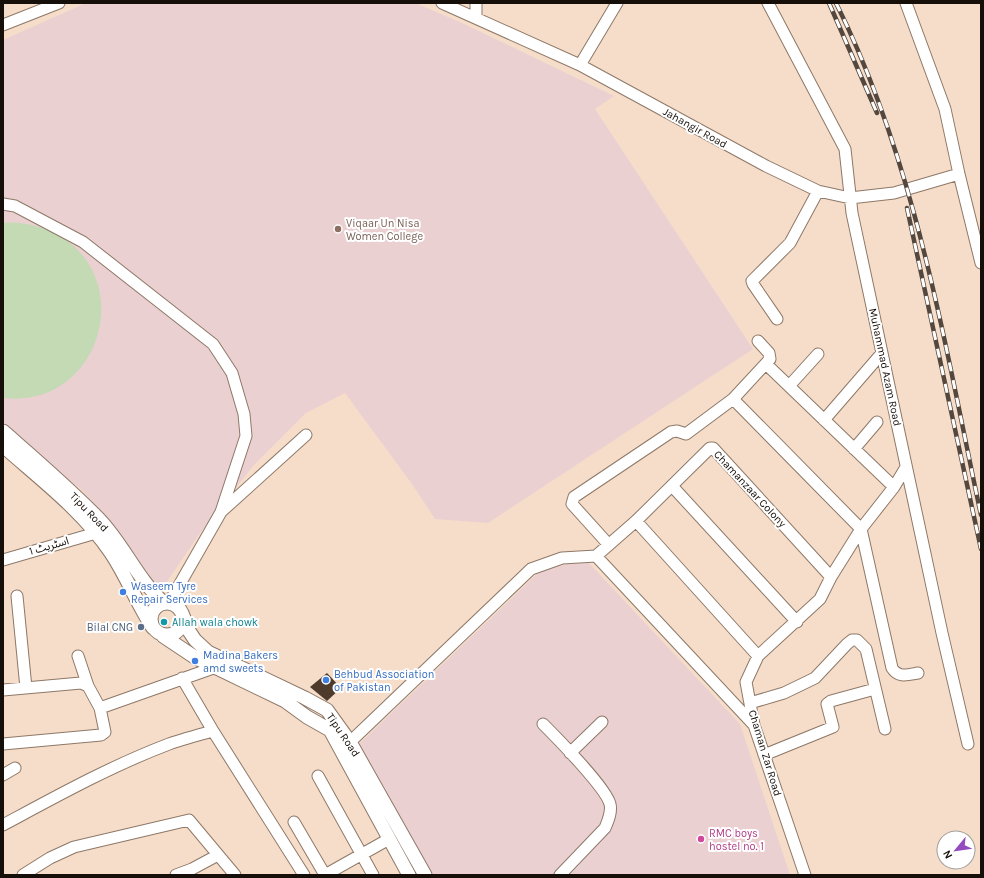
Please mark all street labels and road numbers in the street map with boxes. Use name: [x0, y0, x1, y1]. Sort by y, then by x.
street label: Jahangir Road: [661, 105, 729, 151]
street label: Muhammad Azam Road: [866, 307, 904, 427]
street label: Chamanzaar Colony: [711, 448, 789, 530]
street label: Tipu Road: [67, 490, 111, 534]
street label: اسٹریٹ 1: [28, 534, 70, 558]
street label: Chaman Zar Road: [746, 708, 784, 798]
street label: Tipu Road: [324, 711, 362, 759]

